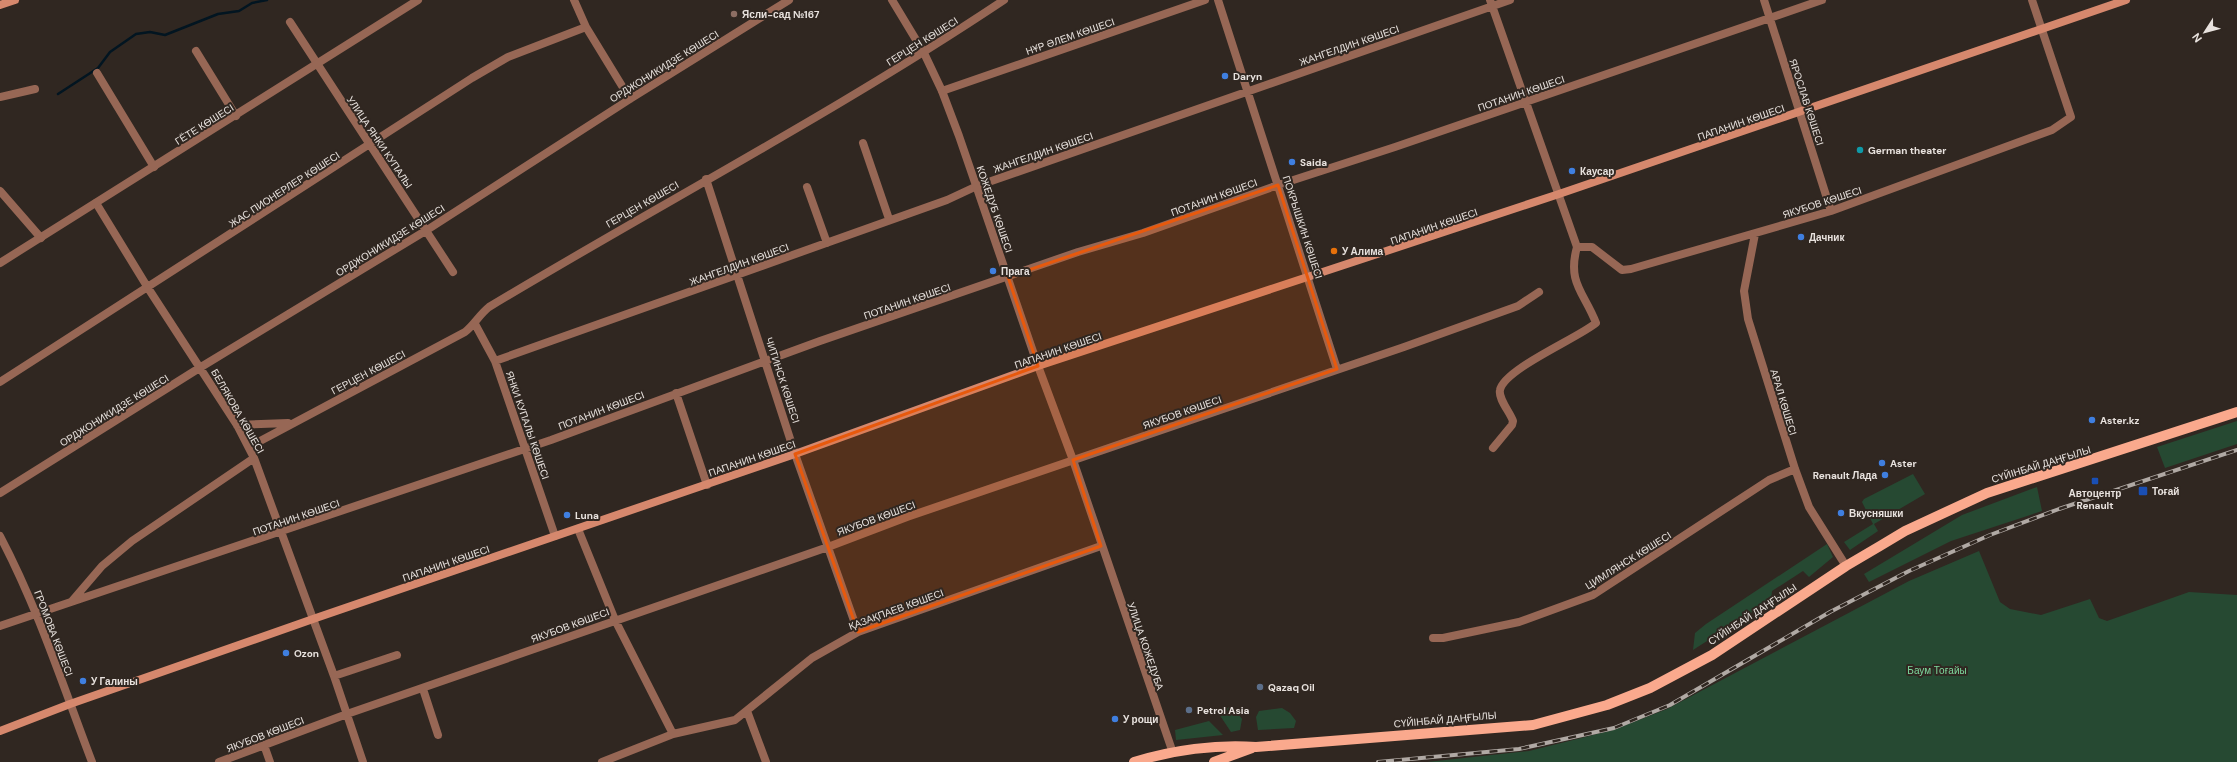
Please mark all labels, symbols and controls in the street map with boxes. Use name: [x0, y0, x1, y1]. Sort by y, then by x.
place label: Ясли-сад №167: [742, 8, 820, 21]
marker: Ясли-сад №167: [729, 9, 739, 19]
north arrow: [2185, 12, 2225, 52]
street label: ГЕРЦЕН КӨШЕСІ: [884, 14, 961, 69]
street label: НҰР ӘЛЕМ КӨШЕСІ: [1024, 15, 1116, 58]
street label: ЖАНГЕЛДИН КӨШЕСІ: [1297, 22, 1401, 69]
street label: ОРДЖОНИКИДЗЕ КӨШЕСІ: [607, 27, 721, 105]
text: N: [2189, 31, 2205, 45]
street label: ЯРОСЛАВ КӨШЕСІ: [1786, 57, 1827, 147]
place label: Daryn: [1233, 70, 1262, 83]
marker: Daryn: [1220, 71, 1230, 81]
street label: ПОТАНИН КӨШЕСІ: [1476, 72, 1566, 114]
street label: УЛИЦА ЯНКИ КУПАЛЫ: [344, 94, 415, 191]
street label: ГЁТЕ КӨШЕСІ: [172, 101, 236, 148]
street label: ПАПАНИН КӨШЕСІ: [1696, 101, 1786, 143]
street label: ЖАНГЕЛДИН КӨШЕСІ: [991, 129, 1095, 176]
place label: German theater: [1868, 144, 1946, 157]
marker: German theater: [1855, 145, 1865, 155]
street label: ЖАС ПИОНЕРЛЕР КӨШЕСІ: [226, 149, 342, 230]
place label: Saida: [1300, 156, 1327, 169]
marker: Saida: [1287, 157, 1297, 167]
street label: КОЖЕДУБ КӨШЕСІ: [974, 164, 1015, 254]
place label: Каусар: [1580, 165, 1614, 178]
marker: Каусар: [1567, 166, 1577, 176]
street label: ПОКРЫШКИН КӨШЕСІ: [1280, 174, 1325, 280]
street label: ПОТАНИН КӨШЕСІ: [1169, 176, 1259, 219]
street label: ГЕРЦЕН КӨШЕСІ: [603, 178, 681, 231]
street label: ЯКУБОВ КӨШЕСІ: [1781, 184, 1863, 221]
street label: ОРДЖОНИКИДЗЕ КӨШЕСІ: [333, 201, 447, 279]
street label: ПАПАНИН КӨШЕСІ: [1389, 205, 1479, 247]
place label: Дачник: [1809, 231, 1845, 244]
marker: Дачник: [1796, 232, 1806, 242]
street label: ЖАНГЕЛДИН КӨШЕСІ: [688, 240, 791, 289]
place label: У Алима: [1342, 245, 1384, 258]
marker: У Алима: [1329, 246, 1339, 256]
place label: Прага: [1001, 265, 1030, 278]
marker: Прага: [988, 266, 998, 276]
street label: ПОТАНИН КӨШЕСІ: [862, 280, 952, 322]
street label: ПАПАНИН КӨШЕСІ: [1013, 329, 1103, 371]
street label: ЧИТИНСК КӨШЕСІ: [763, 336, 803, 425]
street label: ГЕРЦЕН КӨШЕСІ: [329, 347, 408, 397]
street label: БЕЛЯКОВА КӨШЕСІ: [208, 367, 267, 456]
street label: АРАЛ КӨШЕСІ: [1767, 368, 1800, 437]
street label: ЯНКИ КУПАЛЫ КӨШЕСІ: [503, 369, 552, 481]
street label: ОРДЖОНИКИДЗЕ КӨШЕСІ: [57, 371, 171, 449]
street label: ПОТАНИН КӨШЕСІ: [556, 388, 646, 433]
street label: ЯКУБОВ КӨШЕСІ: [1141, 393, 1223, 432]
place label: Aster.kz: [2100, 414, 2139, 427]
marker: Aster.kz: [2087, 415, 2097, 425]
street label: ПАПАНИН КӨШЕСІ: [707, 437, 797, 479]
street label: СҮЙІНБАЙ ДАҢҒЫЛЫ: [1990, 443, 2093, 486]
place label: Aster: [1890, 457, 1917, 470]
marker: Aster: [1877, 458, 1887, 468]
place label: Renault Лада: [1813, 469, 1877, 482]
marker: Renault Лада: [1880, 470, 1890, 480]
marker: Автоцентр Renault: [2090, 476, 2100, 486]
marker: Тоғай: [2137, 485, 2149, 497]
place label: Тоғай: [2152, 485, 2179, 498]
place label: Автоцентр Renault: [2069, 487, 2121, 512]
street label: ПОТАНИН КӨШЕСІ: [251, 496, 341, 538]
street label: ЯКУБОВ КӨШЕСІ: [835, 498, 917, 539]
place label: Вкусняшки: [1849, 507, 1903, 520]
marker: Вкусняшки: [1836, 508, 1846, 518]
place label: Luna: [575, 509, 599, 522]
marker: Luna: [562, 510, 572, 520]
street label: ЦИМЛЯНСК КӨШЕСІ: [1583, 529, 1674, 592]
street label: ПАПАНИН КӨШЕСІ: [401, 542, 491, 584]
street label: СҮЙІНБАЙ ДАҢҒЫЛЫ: [1705, 581, 1799, 648]
street label: ҚАЗАҚПАЕВ КӨШЕСІ: [847, 586, 945, 633]
street label: ГРОМОВА КӨШЕСІ: [31, 588, 76, 678]
street label: УЛИЦА КОЖЕДУБА: [1124, 601, 1167, 692]
street label: ЯКУБОВ КӨШЕСІ: [529, 605, 611, 646]
place label: Ozon: [294, 647, 319, 660]
marker: Ozon: [281, 648, 291, 658]
park label: Баум Тоғайы: [1907, 664, 1967, 677]
place label: У Галины: [91, 675, 138, 688]
marker: У Галины: [78, 676, 88, 686]
place label: Qazaq Oil: [1268, 681, 1315, 694]
marker: Qazaq Oil: [1255, 682, 1265, 692]
place label: Petrol Asia: [1197, 704, 1249, 717]
marker: Petrol Asia: [1184, 705, 1194, 715]
street label: СҮЙІНБАЙ ДАҢҒЫЛЫ: [1393, 709, 1497, 730]
place label: У рощи: [1123, 713, 1158, 726]
street label: ЯКУБОВ КӨШЕСІ: [224, 714, 306, 755]
marker: У рощи: [1110, 714, 1120, 724]

